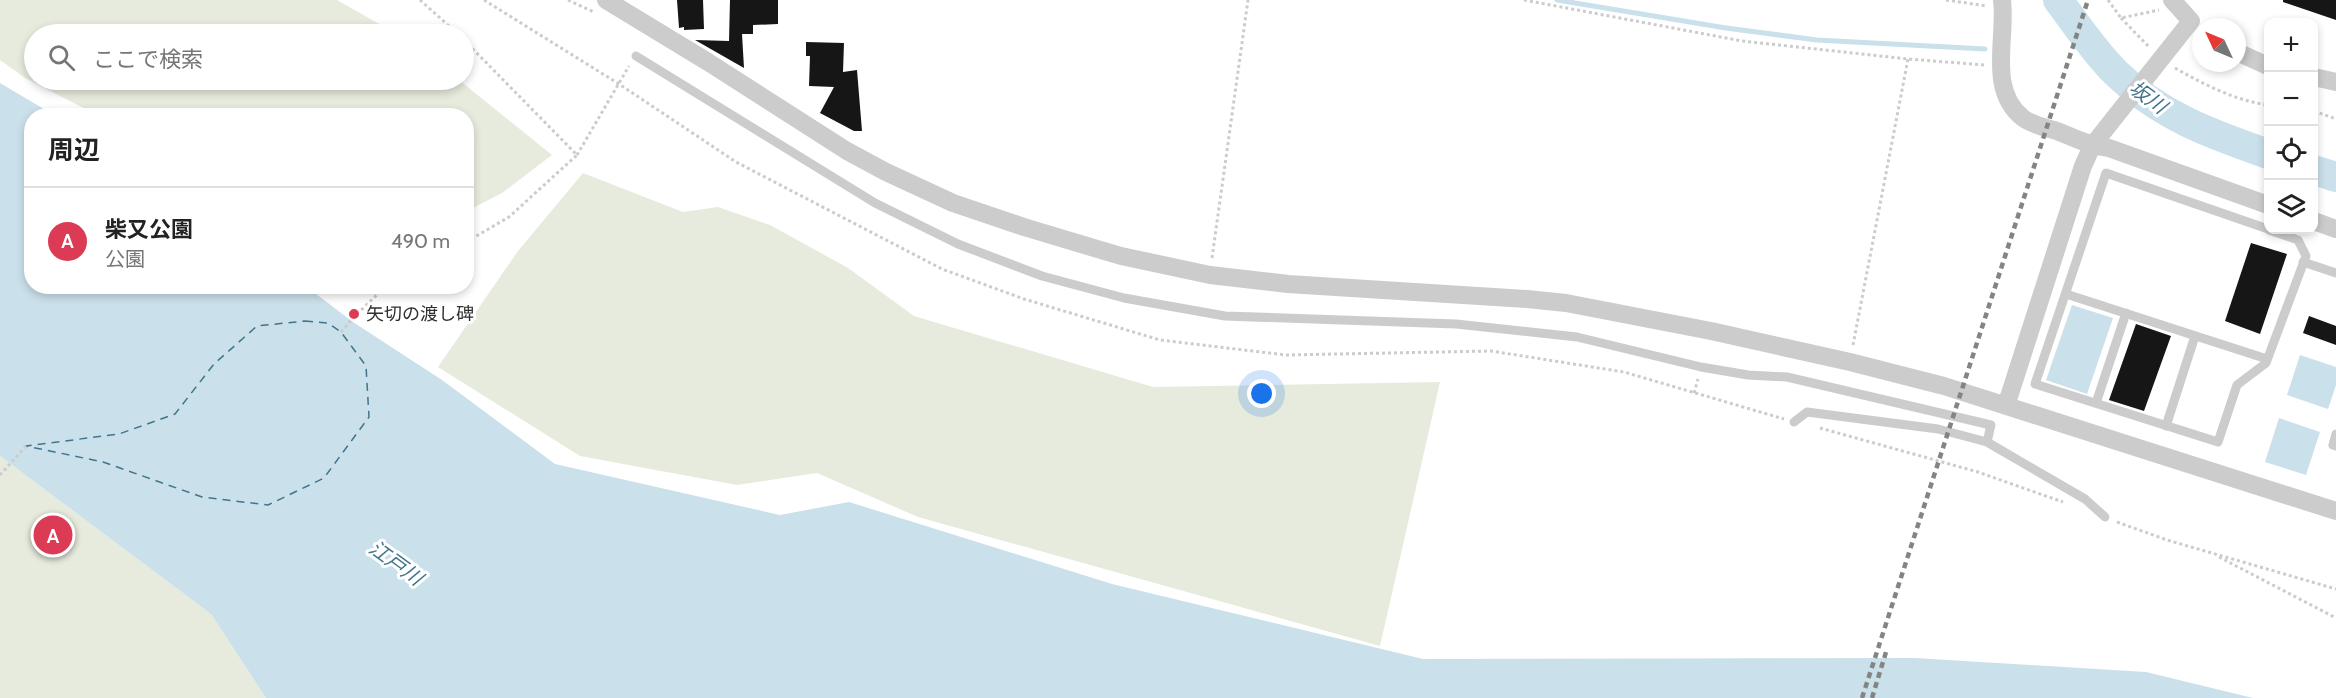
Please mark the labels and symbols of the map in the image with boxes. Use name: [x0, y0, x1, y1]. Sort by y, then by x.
north arrow: [2192, 18, 2246, 72]
water label: 坂川: [2125, 76, 2173, 120]
place label: 矢切の渡し碑: [366, 303, 474, 325]
marker: 矢切の渡し碑: [347, 307, 361, 321]
your location: [1247, 379, 1276, 408]
pin: A: [34, 512, 72, 558]
water label: 江戸川: [365, 536, 429, 592]

